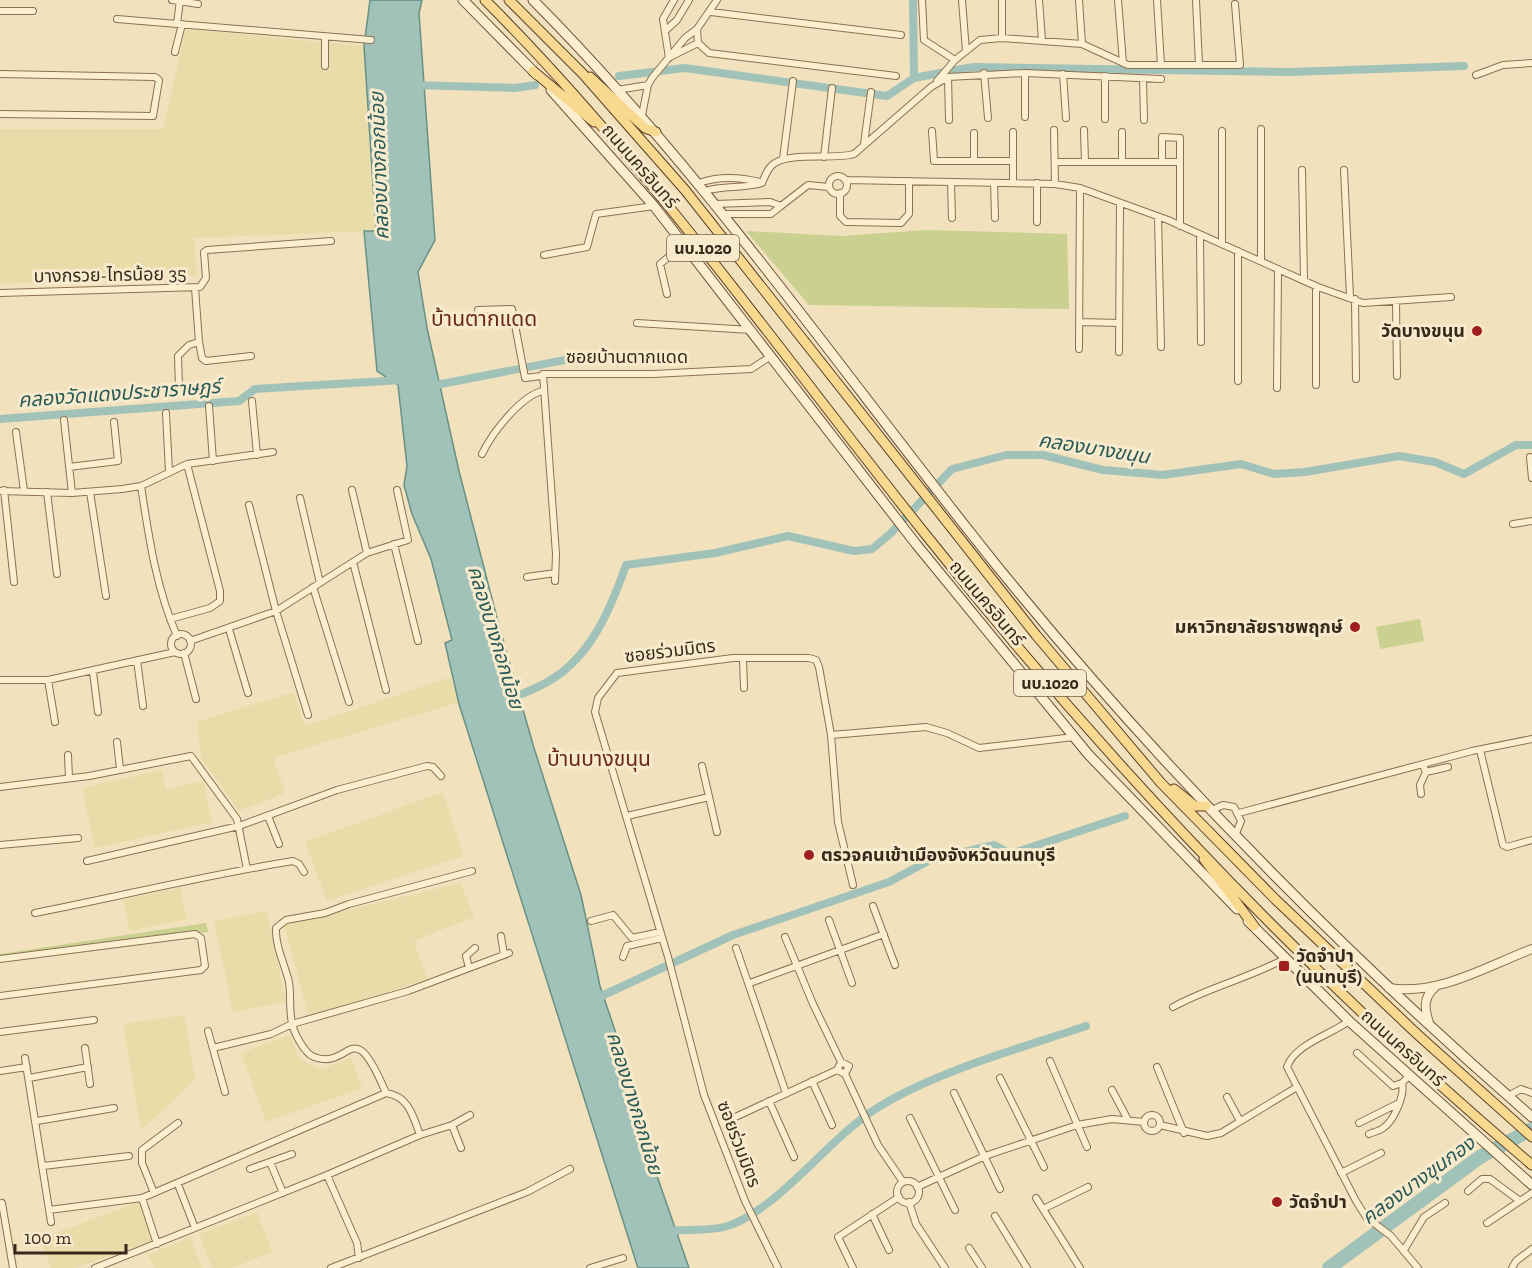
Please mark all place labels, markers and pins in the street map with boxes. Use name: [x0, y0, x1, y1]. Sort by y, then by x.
place label: วัดบางขนุน: [1381, 320, 1465, 342]
marker: วัดบางขนุน: [1470, 324, 1484, 338]
place label: มหาวิทยาลัยราชพฤกษ์: [1175, 616, 1343, 638]
marker: มหาวิทยาลัยราชพฤกษ์: [1348, 620, 1362, 634]
place label: ตรวจคนเข้าเมืองจังหวัดนนทบุรี: [821, 844, 1055, 866]
marker: ตรวจคนเข้าเมืองจังหวัดนนทบุรี: [802, 848, 816, 862]
place label: วัดจำปา (นนทบุรี): [1296, 945, 1362, 988]
marker: วัดจำปา (นนทบุรี): [1277, 959, 1291, 973]
place label: วัดจําปา: [1289, 1191, 1347, 1213]
marker: วัดจําปา: [1270, 1195, 1284, 1209]

